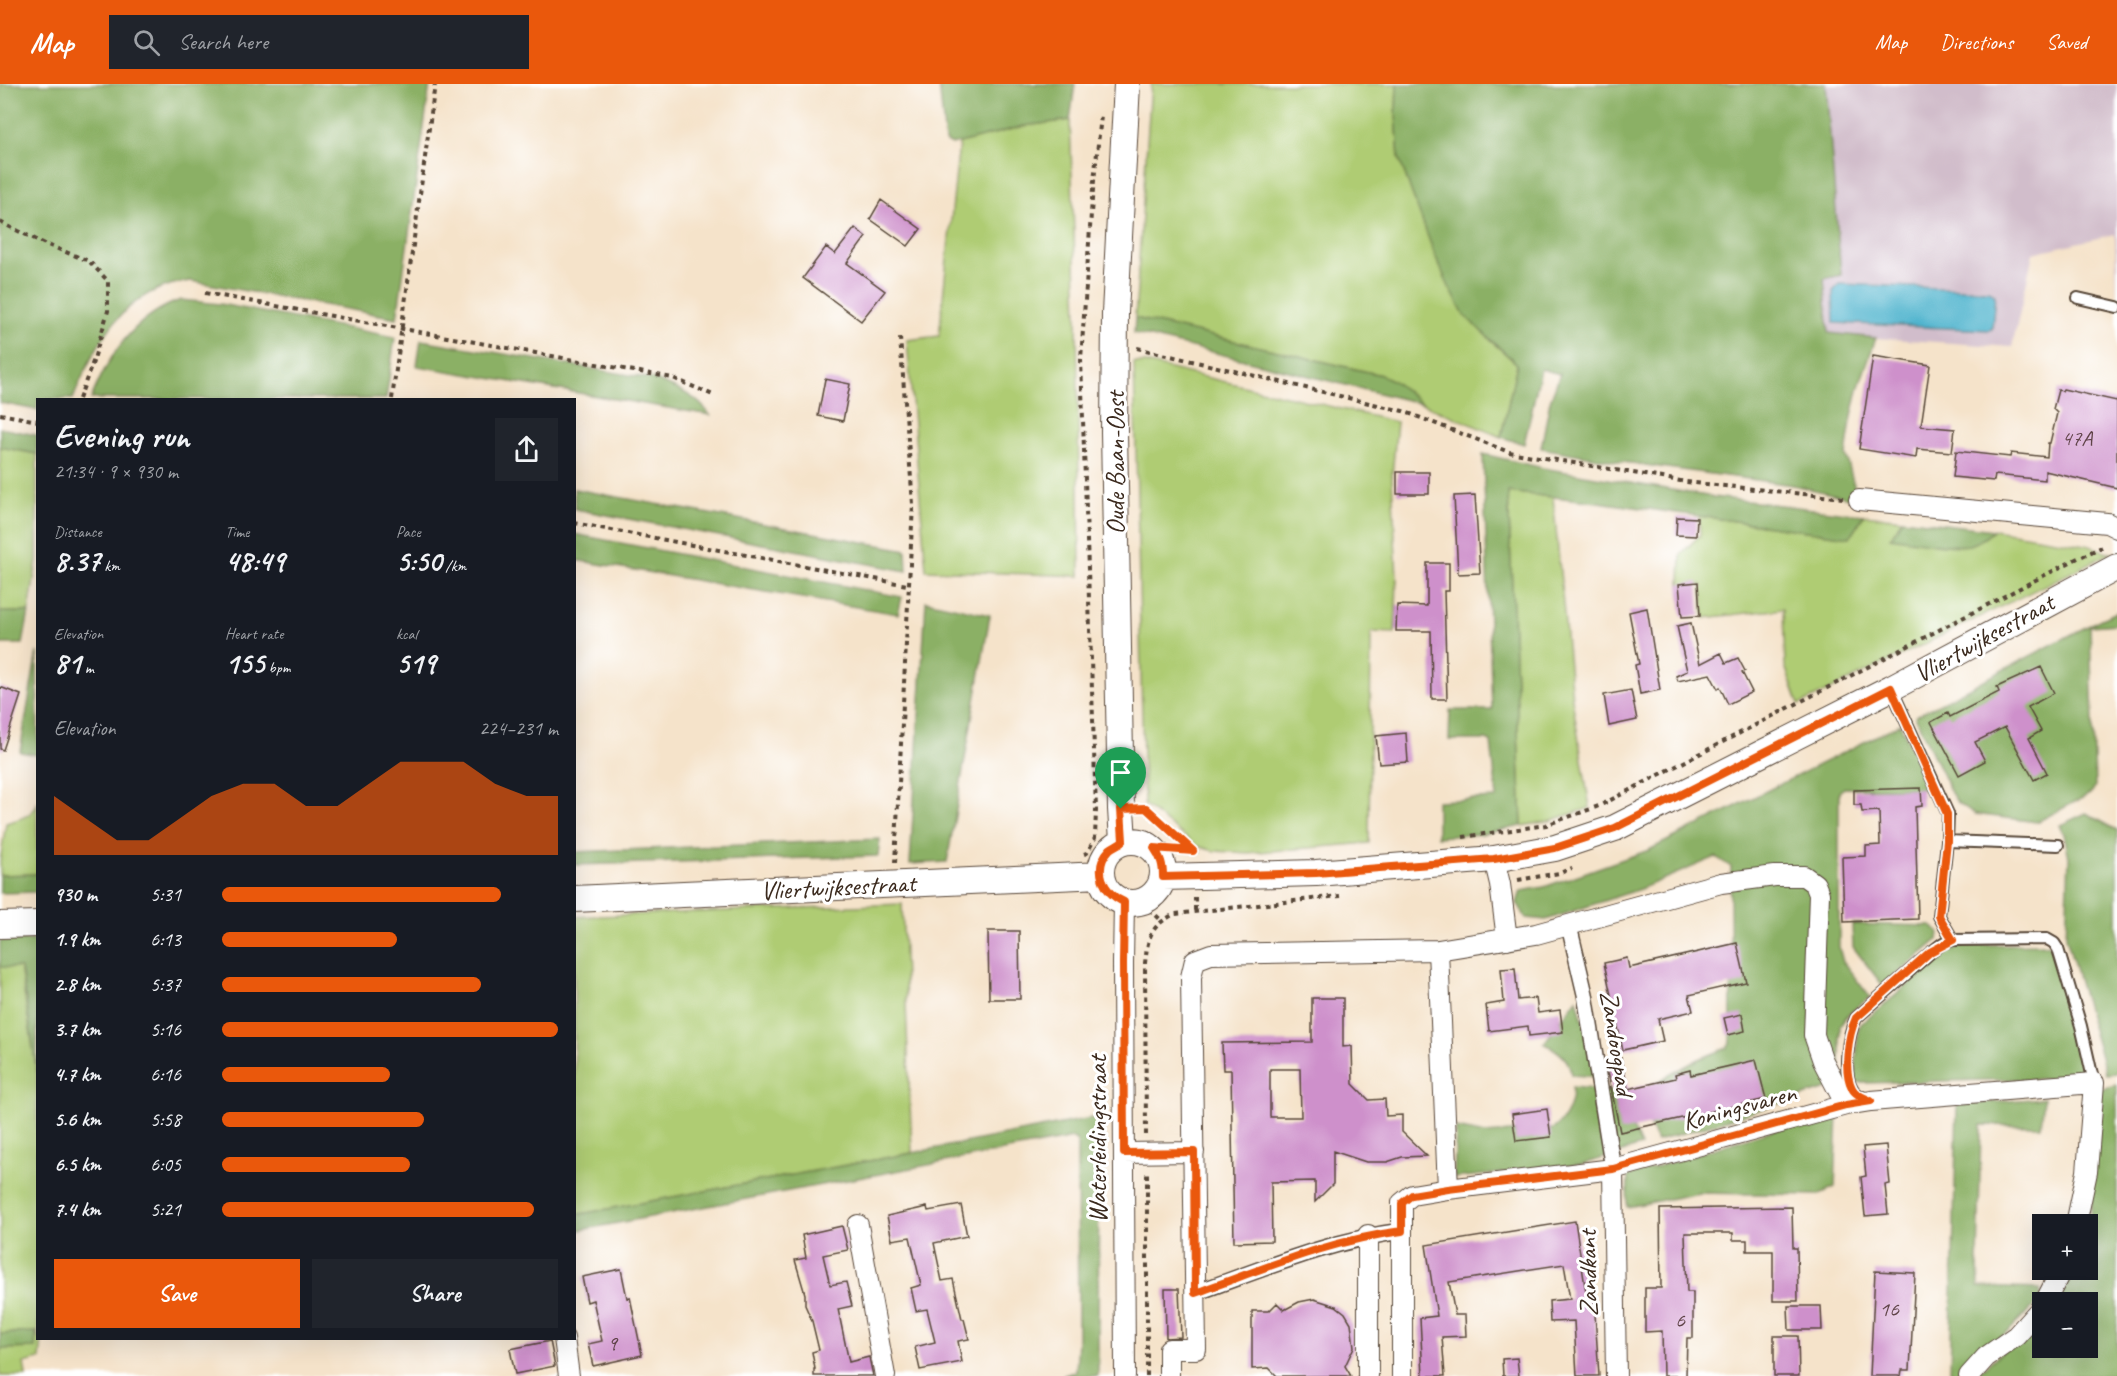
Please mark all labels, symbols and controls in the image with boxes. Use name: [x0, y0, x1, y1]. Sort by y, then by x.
search box: [109, 15, 529, 69]
text: Map: [30, 25, 73, 60]
icon: search: [130, 26, 163, 59]
text: Search here: [178, 28, 268, 56]
text: Map: [1875, 29, 1907, 55]
text: Directions: [1940, 29, 2013, 55]
text: Saved: [2046, 29, 2087, 55]
street label: Oude Baan-Oost: [1099, 389, 1132, 535]
text: Evening run: [54, 415, 189, 457]
button: share: [495, 418, 558, 481]
house number: 47A: [2062, 424, 2093, 452]
text: 21:34 · 9 × 930 m: [54, 459, 178, 484]
text: Distance: [54, 522, 102, 542]
text: Time: [225, 522, 249, 542]
text: Pace: [396, 522, 421, 542]
text: 8.37: [54, 542, 100, 580]
text: 48:49: [225, 542, 285, 580]
text: 5:50: [396, 542, 441, 580]
text: km: [100, 556, 120, 576]
text: /km: [441, 556, 466, 576]
street label: Vliertwijksestraat: [1908, 585, 2062, 690]
text: Elevation: [54, 624, 103, 644]
text: Heart rate: [225, 624, 283, 644]
text: kcal: [396, 624, 417, 644]
text: 81: [54, 644, 81, 682]
text: 155: [225, 644, 265, 682]
text: 519: [396, 644, 436, 682]
text: m: [81, 658, 94, 678]
text: bpm: [265, 658, 290, 678]
text: Elevation: [54, 716, 116, 741]
text: 224–231 m: [479, 716, 558, 741]
pin: [1095, 747, 1146, 809]
icon: arrive: [1104, 756, 1137, 789]
street label: Vliertwijksestraat: [760, 866, 919, 908]
text: 930 m: [54, 882, 97, 907]
text: 5:31: [150, 882, 181, 907]
text: 1.9 km: [54, 927, 100, 952]
text: 6:13: [150, 927, 181, 952]
text: 2.8 km: [54, 972, 101, 997]
text: 5:37: [150, 972, 181, 997]
street label: Zandoogpad: [1592, 988, 1642, 1101]
text: 3.7 km: [54, 1017, 100, 1042]
text: 5:16: [150, 1017, 181, 1042]
street label: Waterleidingstraat: [1081, 1053, 1114, 1223]
text: 4.7 km: [54, 1062, 100, 1087]
text: 6:16: [150, 1062, 181, 1087]
street label: Koningsvaren: [1679, 1076, 1801, 1138]
text: 5.6 km: [54, 1107, 101, 1132]
text: 5:58: [150, 1107, 181, 1132]
text: 6.5 km: [54, 1152, 101, 1177]
text: 6:05: [150, 1152, 181, 1177]
text: 7.4 km: [54, 1197, 100, 1222]
text: 5:21: [150, 1197, 181, 1222]
map controls: [2032, 1214, 2098, 1358]
button: +: [2032, 1214, 2098, 1280]
street label: Zandkant: [1571, 1227, 1605, 1317]
button: Save: [54, 1259, 300, 1328]
button: Share: [312, 1259, 558, 1328]
button: −: [2032, 1292, 2098, 1358]
house number: 16: [1879, 1295, 1900, 1323]
house number: 6: [1675, 1306, 1686, 1334]
house number: 9: [607, 1329, 619, 1357]

